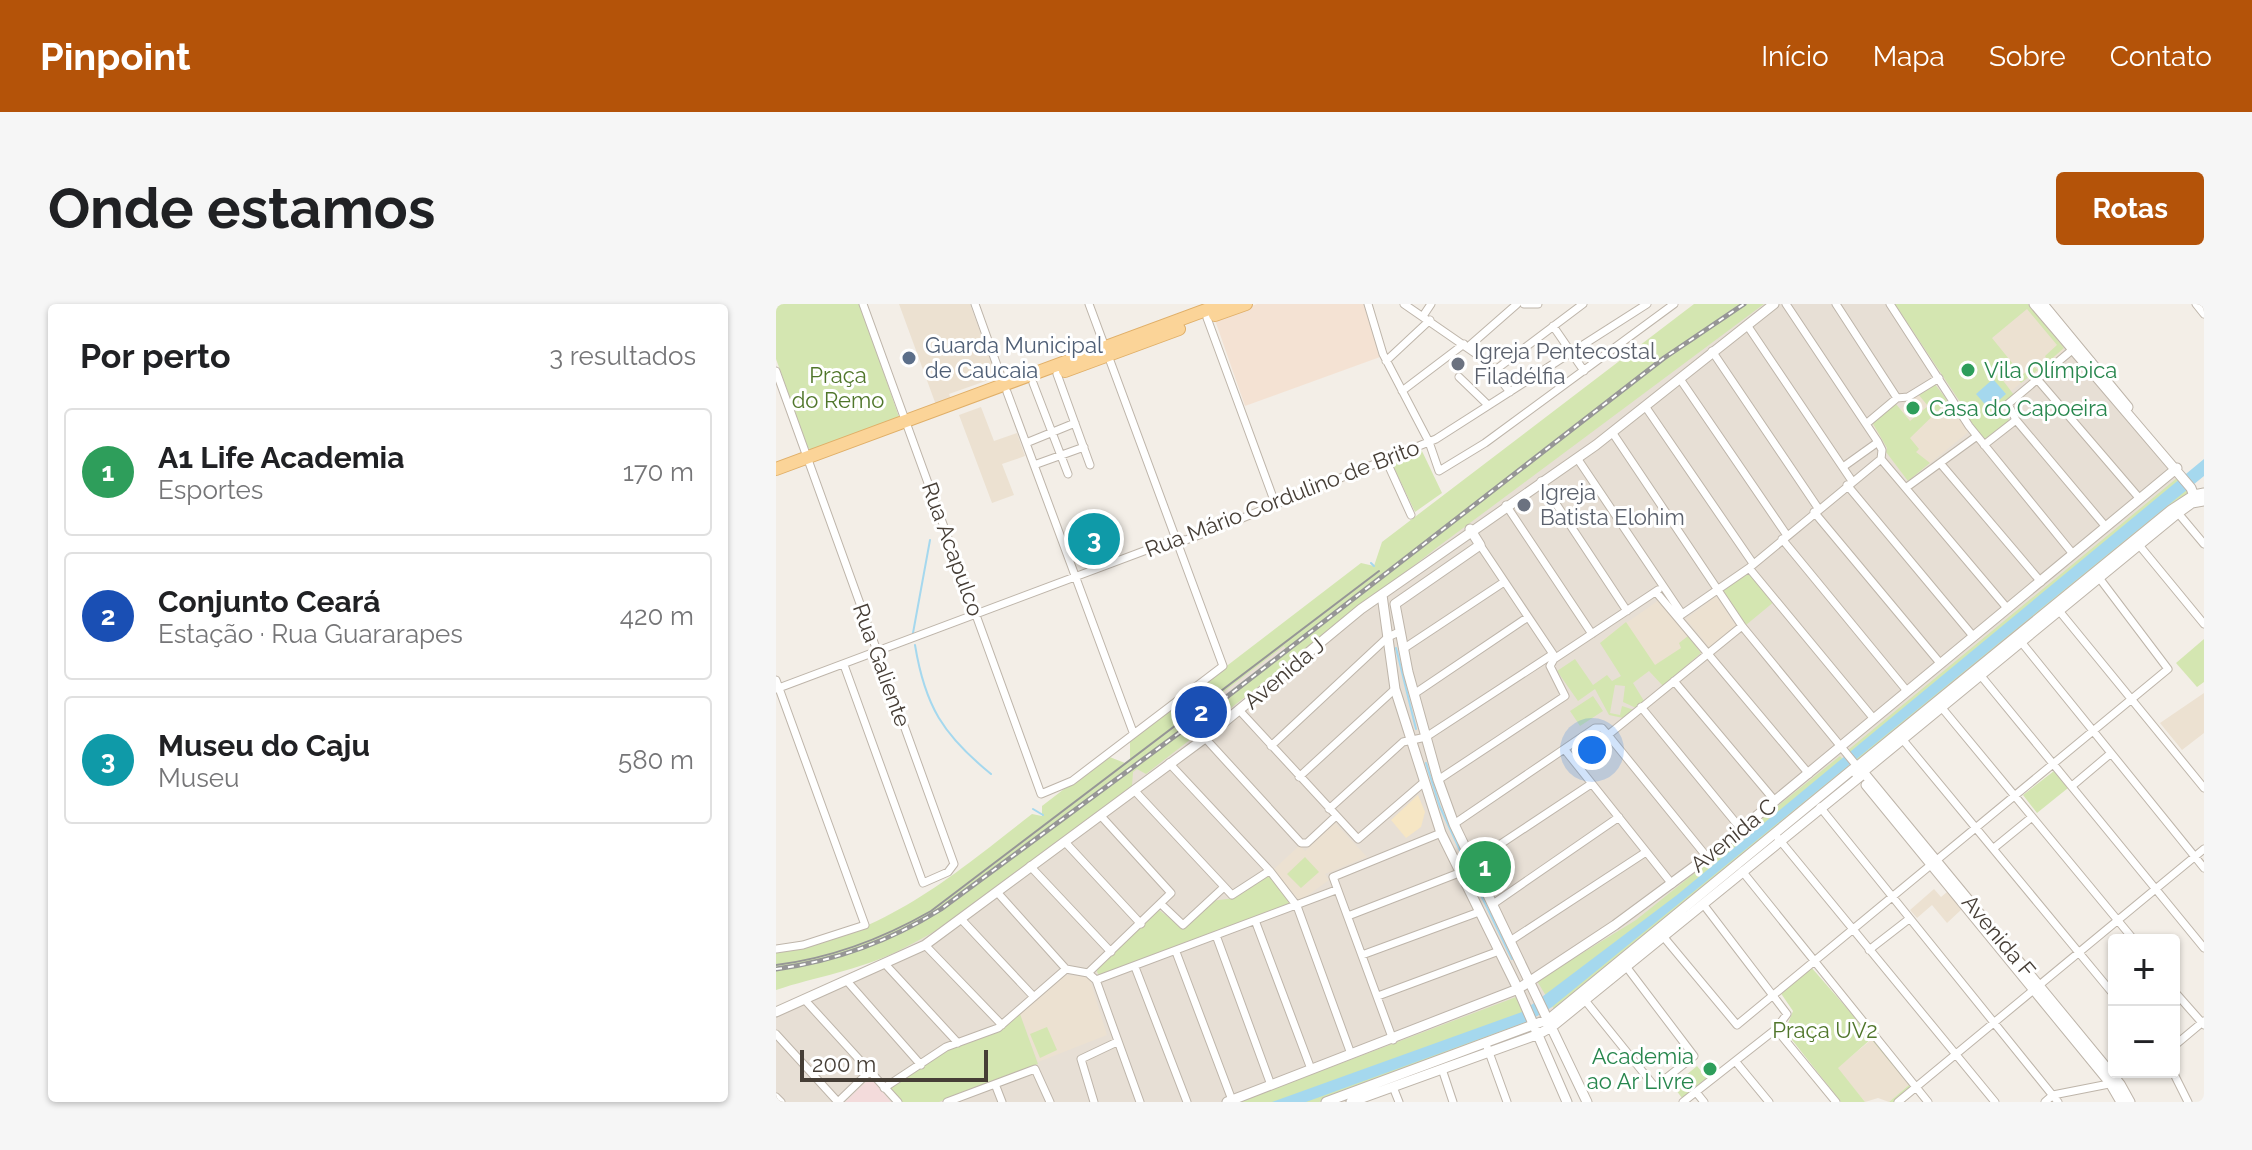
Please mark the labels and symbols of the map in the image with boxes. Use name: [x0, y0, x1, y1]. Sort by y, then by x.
place label: Guarda Municipal de Caucaia: [925, 332, 1103, 383]
place label: Igreja Pentecostal Filadélfia: [1474, 338, 1656, 389]
marker: Guarda Municipal de Caucaia: [900, 349, 918, 367]
marker: Igreja Pentecostal Filadélfia: [1449, 355, 1467, 373]
place label: Vila Olímpica: [1984, 357, 2117, 383]
marker: Vila Olímpica: [1959, 361, 1977, 379]
park label: Praça do Remo: [792, 362, 884, 413]
place label: Casa do Capoeira: [1929, 395, 2108, 421]
marker: Casa do Capoeira: [1904, 399, 1922, 417]
street label: Rua Mário Cordulino de Brito: [1141, 434, 1423, 562]
street label: Rua Acapulco: [917, 479, 989, 619]
place label: Igreja Batista Elohim: [1540, 479, 1685, 530]
marker: Igreja Batista Elohim: [1515, 496, 1533, 514]
pin: 3: [1068, 509, 1120, 569]
street label: Rua Galiente: [848, 600, 916, 730]
street label: Avenida J: [1238, 632, 1330, 714]
pin: 2: [1175, 682, 1227, 742]
your location: [1572, 730, 1612, 770]
street label: Avenida C: [1685, 793, 1781, 877]
pin: 1: [1459, 837, 1511, 897]
street label: Avenida F: [1957, 889, 2041, 983]
park label: Praça UV2: [1772, 1017, 1878, 1043]
place label: Academia ao Ar Livre: [1587, 1043, 1694, 1094]
scale bar: [800, 1046, 988, 1082]
marker: Academia ao Ar Livre: [1701, 1060, 1719, 1078]

